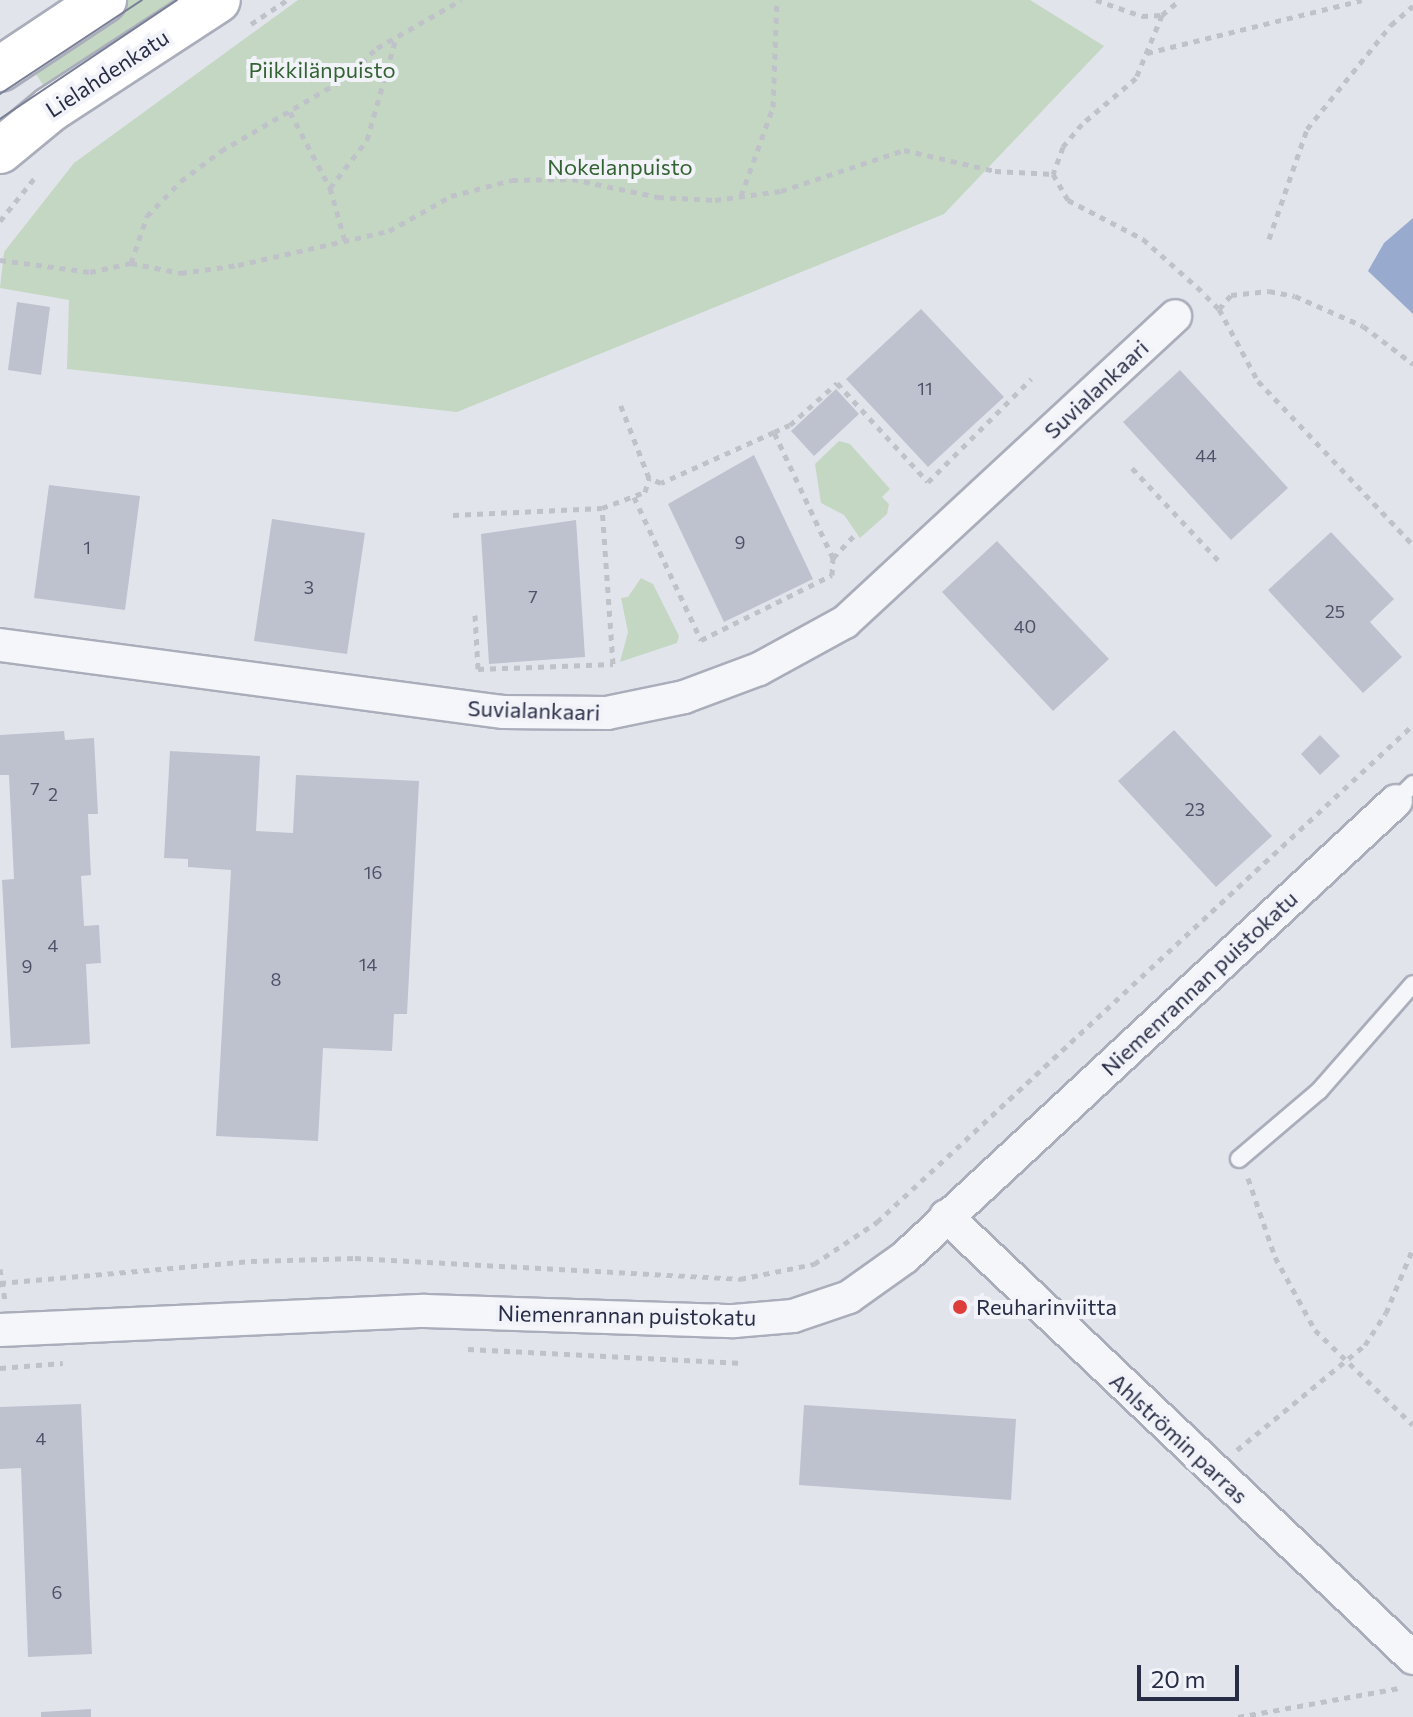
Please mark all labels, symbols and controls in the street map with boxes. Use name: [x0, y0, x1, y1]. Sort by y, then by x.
street label: Lielahdenkatu: [41, 23, 173, 123]
park label: Piikkilänpuisto: [248, 57, 396, 83]
park label: Nokelanpuisto: [547, 154, 693, 180]
street label: Suvialankaari: [1038, 334, 1154, 444]
house number: 11: [917, 377, 933, 399]
house number: 44: [1195, 444, 1217, 466]
house number: 9: [735, 531, 745, 553]
house number: 1: [83, 536, 91, 558]
house number: 3: [304, 576, 314, 598]
house number: 7: [528, 585, 538, 607]
house number: 25: [1325, 600, 1345, 622]
house number: 40: [1014, 615, 1036, 637]
street label: Suvialankaari: [467, 694, 601, 726]
house number: 7: [30, 777, 40, 799]
house number: 2: [48, 783, 58, 805]
house number: 23: [1185, 798, 1205, 820]
house number: 16: [364, 861, 382, 883]
street label: Niemenrannan puistokatu: [1095, 885, 1303, 1081]
house number: 4: [48, 934, 58, 956]
house number: 14: [359, 953, 377, 975]
house number: 9: [22, 955, 32, 977]
house number: 8: [271, 968, 281, 990]
place label: Reuharinviitta: [976, 1294, 1117, 1320]
marker: Reuharinviitta: [951, 1298, 969, 1316]
street label: Niemenrannan puistokatu: [498, 1300, 756, 1330]
street label: Ahlströmin parras: [1105, 1367, 1253, 1509]
house number: 4: [36, 1427, 46, 1449]
house number: 6: [52, 1581, 62, 1603]
scale bar: [1141, 1649, 1243, 1699]
text: 20 m: [1151, 1664, 1205, 1693]

